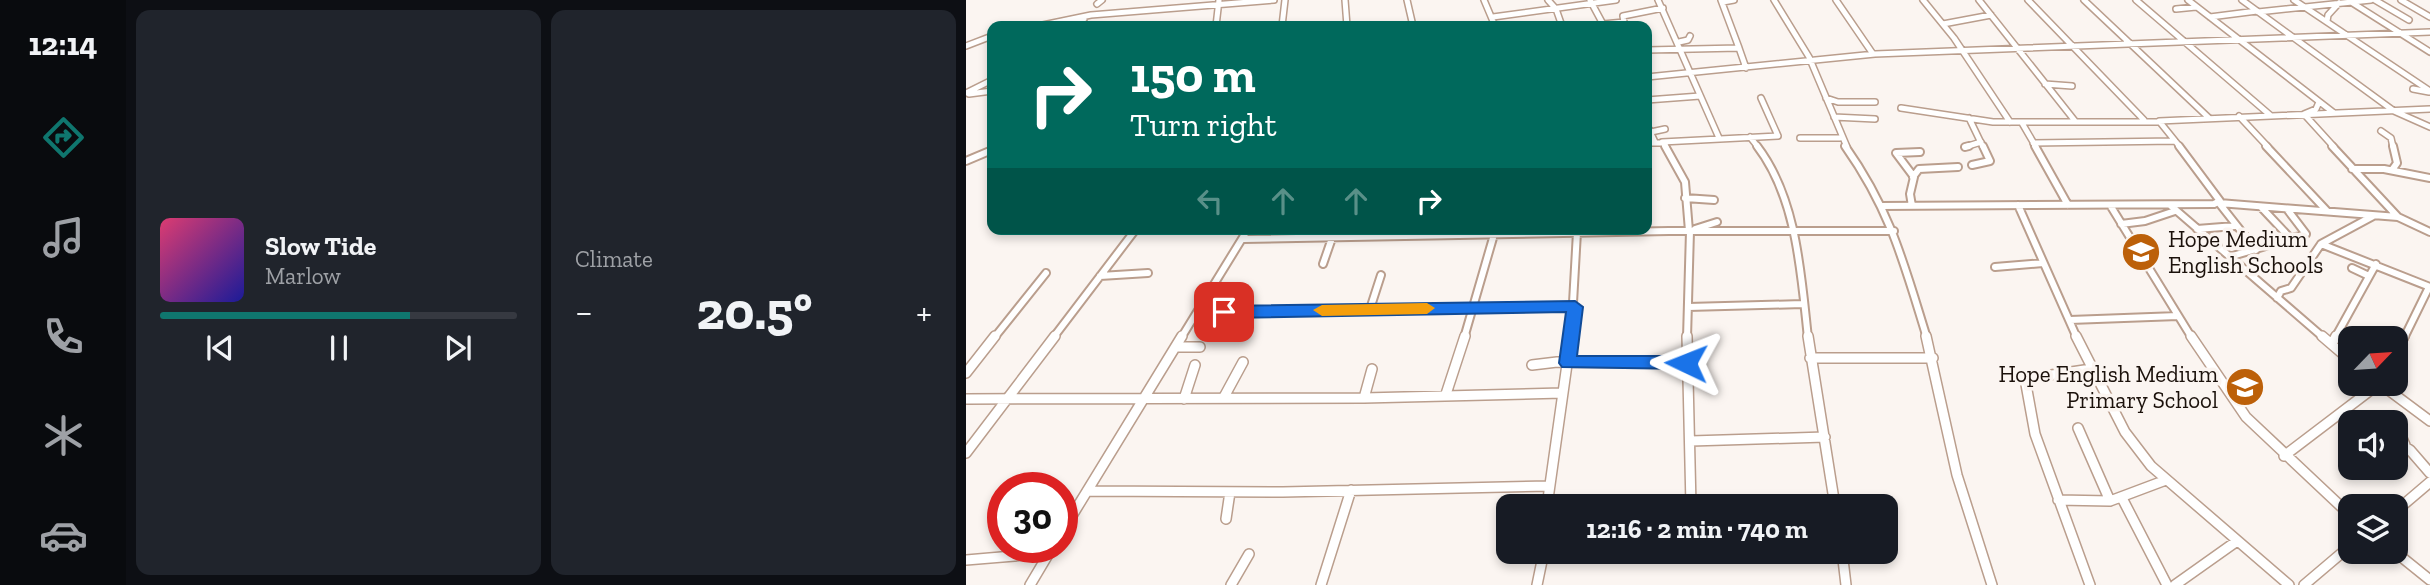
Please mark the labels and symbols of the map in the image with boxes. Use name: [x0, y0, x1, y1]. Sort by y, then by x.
place label: Hope Medium English Schools: [2168, 225, 2323, 279]
school or university icon: Hope Medium English Schools: [2120, 231, 2162, 273]
pin: [1194, 282, 1254, 342]
position arrow: [1649, 326, 1723, 400]
north arrow: [2338, 326, 2408, 396]
place label: Hope English Medium Primary School: [1998, 360, 2218, 414]
school or university icon: Hope English Medium Primary School: [2224, 366, 2266, 408]
speed limit sign: 30: [987, 472, 1078, 563]

